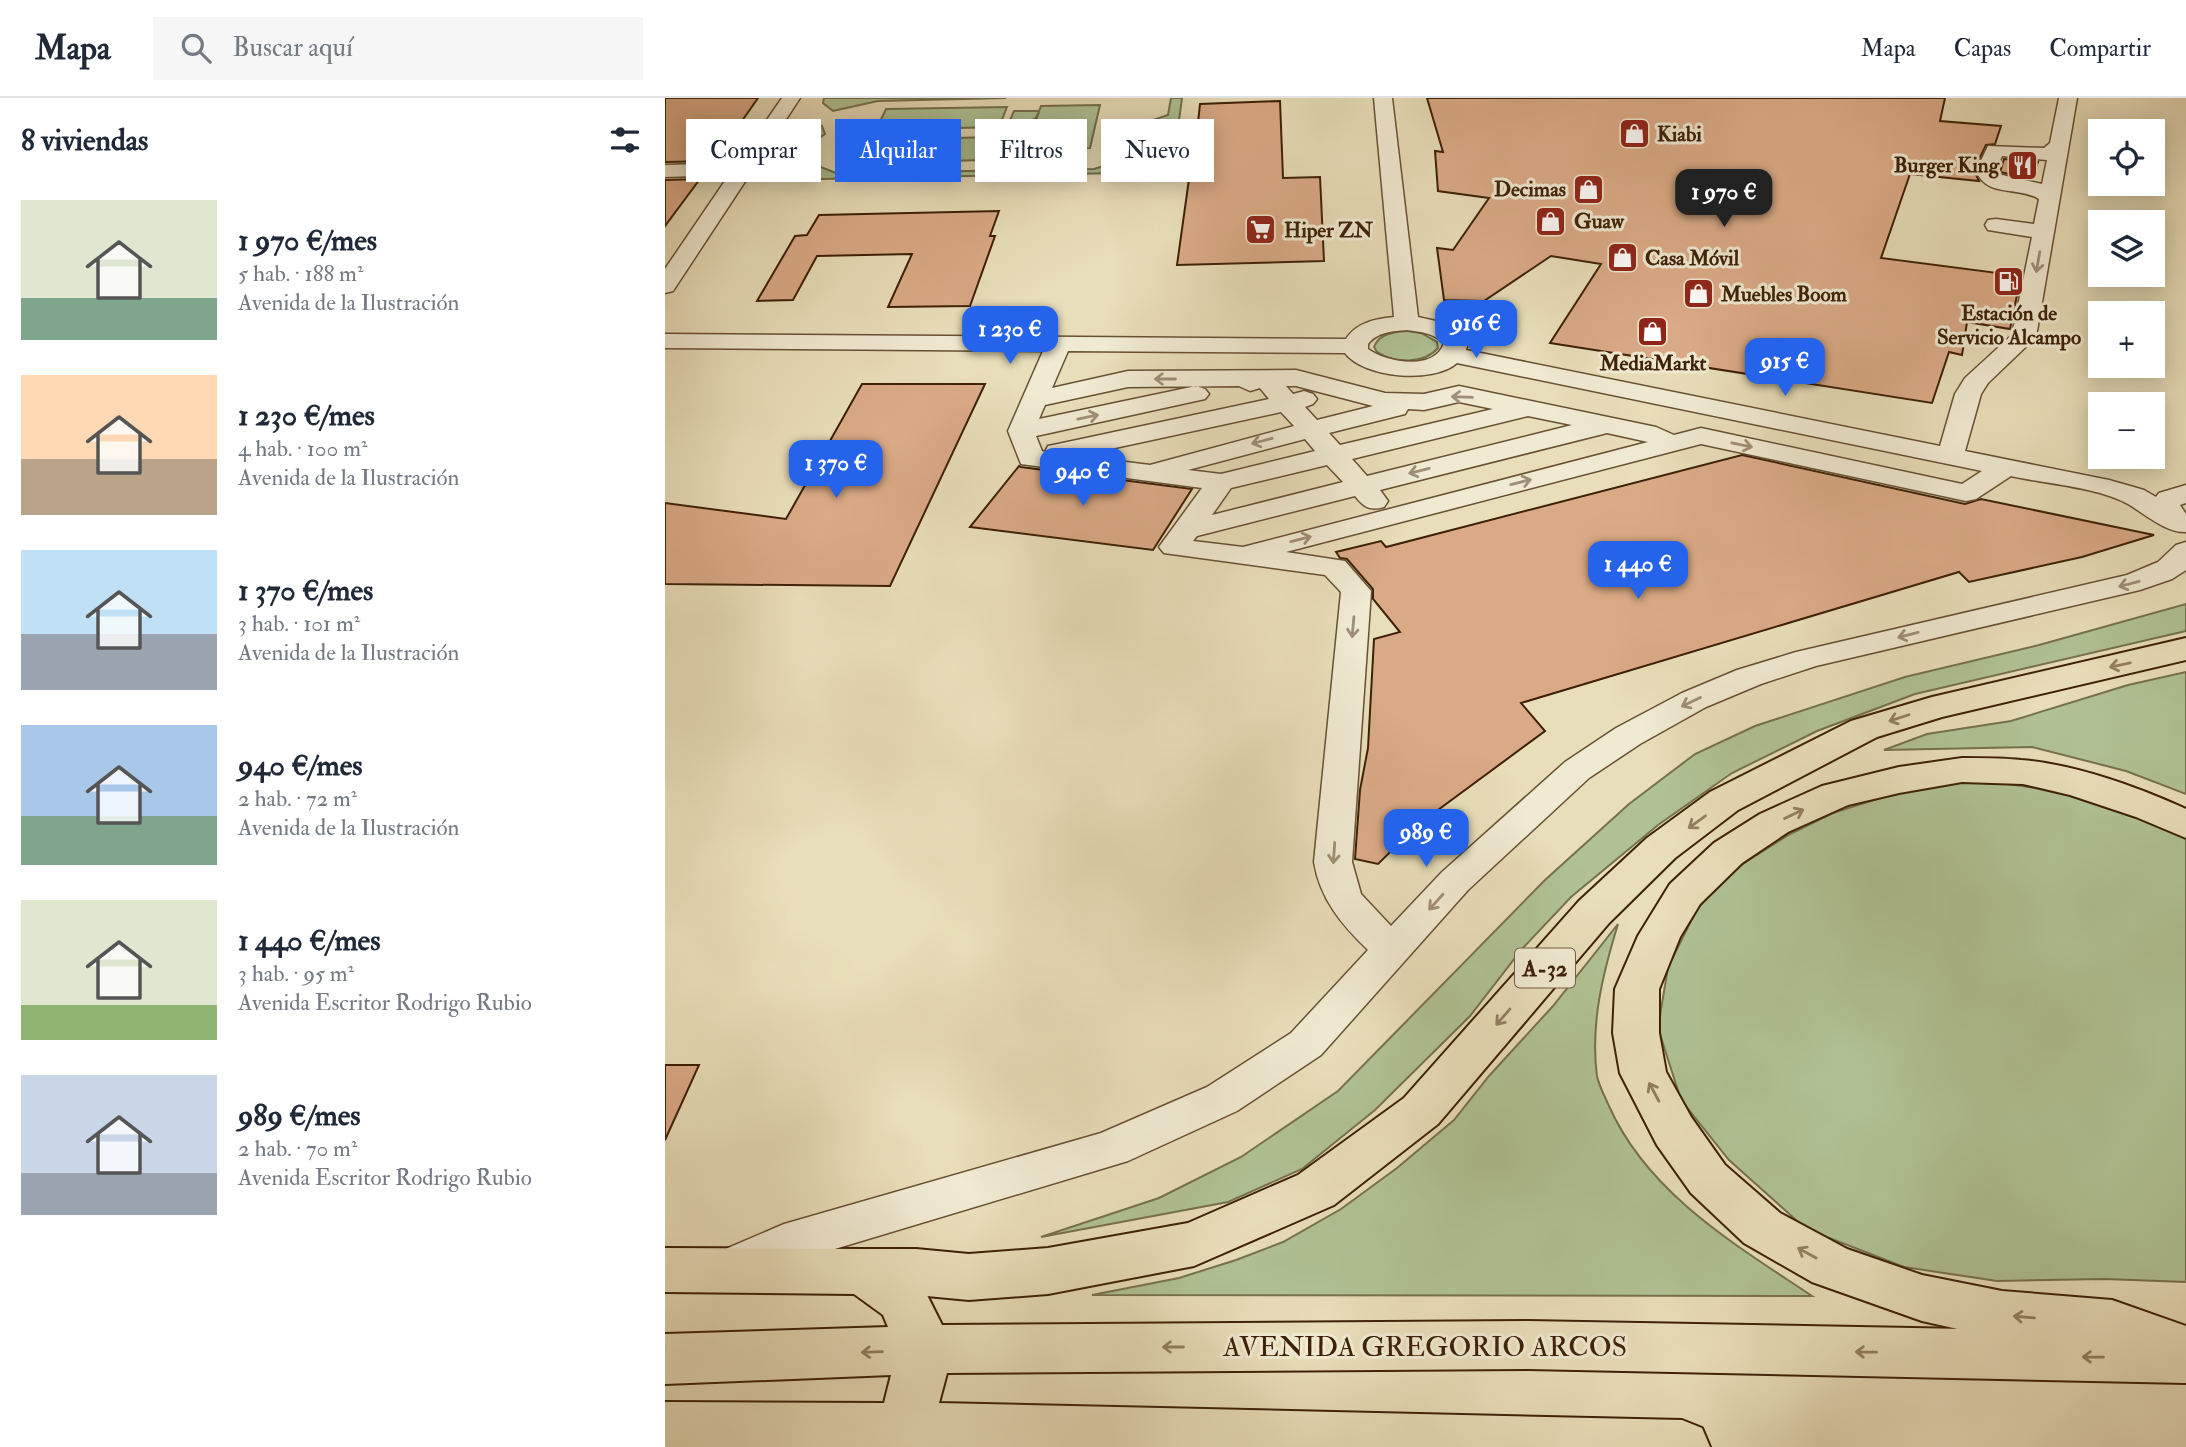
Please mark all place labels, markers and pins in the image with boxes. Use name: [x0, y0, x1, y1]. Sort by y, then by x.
shop icon: Kiabi: [1617, 117, 1651, 151]
place label: Kiabi: [1657, 121, 1702, 148]
restaurant icon: Burger King: [2005, 148, 2039, 182]
place label: Burger King: [1894, 152, 2000, 179]
pin: 1 970 €: [1659, 170, 1789, 229]
shop icon: Decimas: [1572, 172, 1606, 206]
place label: Decimas: [1494, 176, 1566, 203]
shop icon: Guaw: [1534, 204, 1568, 238]
place label: Guaw: [1574, 208, 1625, 235]
supermarket icon: Hiper ZN: [1244, 213, 1278, 247]
place label: Hiper ZN: [1284, 217, 1374, 244]
shop icon: Casa Móvil: [1605, 241, 1639, 275]
place label: Casa Móvil: [1645, 245, 1740, 272]
fuel station icon: Estación de Servicio Alcampo: [1992, 264, 2026, 298]
shop icon: Muebles Boom: [1681, 277, 1715, 311]
place label: Muebles Boom: [1720, 281, 1847, 308]
pin: 916 €: [1427, 300, 1525, 360]
place label: Estación de Servicio Alcampo: [1937, 300, 2081, 351]
pin: 1 230 €: [945, 306, 1075, 366]
shop icon: MediaMarkt: [1636, 314, 1670, 348]
pin: 915 €: [1736, 338, 1834, 398]
place label: MediaMarkt: [1599, 350, 1707, 377]
pin: 1 370 €: [771, 440, 901, 500]
pin: 940 €: [1034, 448, 1132, 508]
pin: 1 440 €: [1573, 542, 1703, 601]
pin: 989 €: [1377, 810, 1475, 869]

